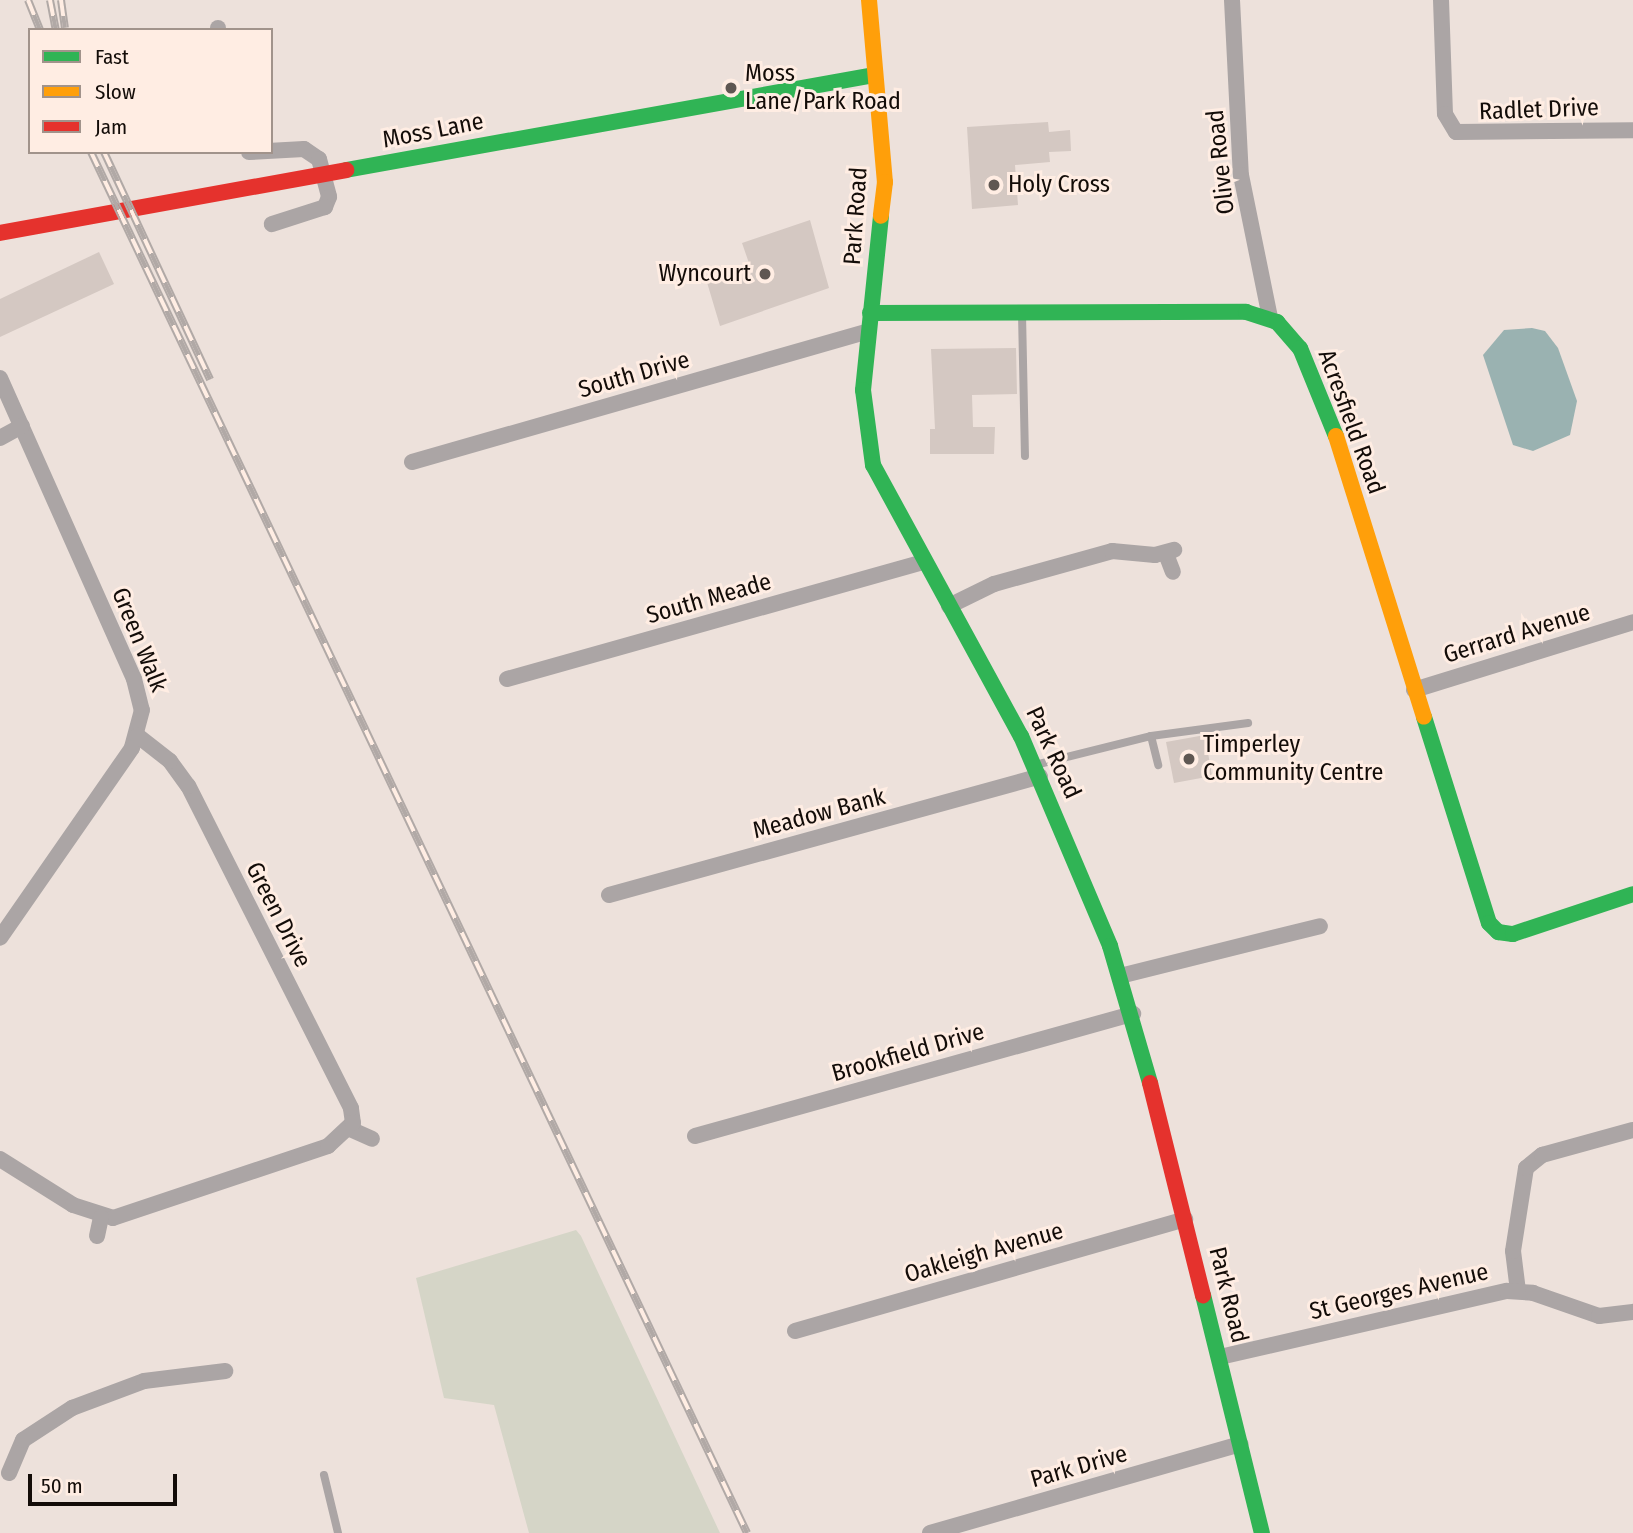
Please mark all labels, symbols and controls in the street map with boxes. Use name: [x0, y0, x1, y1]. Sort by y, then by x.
legend: [28, 28, 273, 154]
text: Fast: [95, 44, 129, 70]
place label: Moss Lane/Park Road: [745, 60, 901, 116]
text: Slow: [95, 79, 136, 105]
marker: Moss Lane/Park Road: [723, 80, 739, 96]
street label: Radlet Drive: [1479, 94, 1599, 126]
street label: Moss Lane: [380, 107, 486, 155]
street label: Olive Road: [1201, 108, 1241, 216]
text: Jam: [95, 114, 127, 140]
street label: Park Road: [838, 166, 874, 266]
place label: Holy Cross: [1008, 171, 1110, 199]
marker: Holy Cross: [986, 177, 1002, 193]
place label: Wyncourt: [658, 260, 751, 288]
marker: Wyncourt: [757, 266, 773, 282]
street label: South Drive: [575, 345, 693, 405]
street label: Acresfield Road: [1312, 346, 1390, 498]
street label: South Meade: [643, 567, 775, 631]
street label: Green Walk: [105, 584, 173, 696]
street label: Gerrard Avenue: [1440, 598, 1594, 670]
street label: Park Road: [1019, 702, 1087, 804]
place label: Timperley Community Centre: [1203, 731, 1383, 787]
marker: Timperley Community Centre: [1181, 751, 1197, 767]
street label: Meadow Bank: [750, 782, 888, 846]
street label: Green Drive: [239, 858, 317, 972]
street label: Brookfield Drive: [828, 1017, 988, 1089]
street label: Oakleigh Avenue: [901, 1217, 1067, 1289]
street label: Park Road: [1202, 1244, 1254, 1346]
street label: St Georges Avenue: [1307, 1257, 1491, 1327]
street label: Park Drive: [1027, 1440, 1131, 1494]
scale bar: [32, 1460, 180, 1504]
text: 50 m: [41, 1473, 83, 1499]

